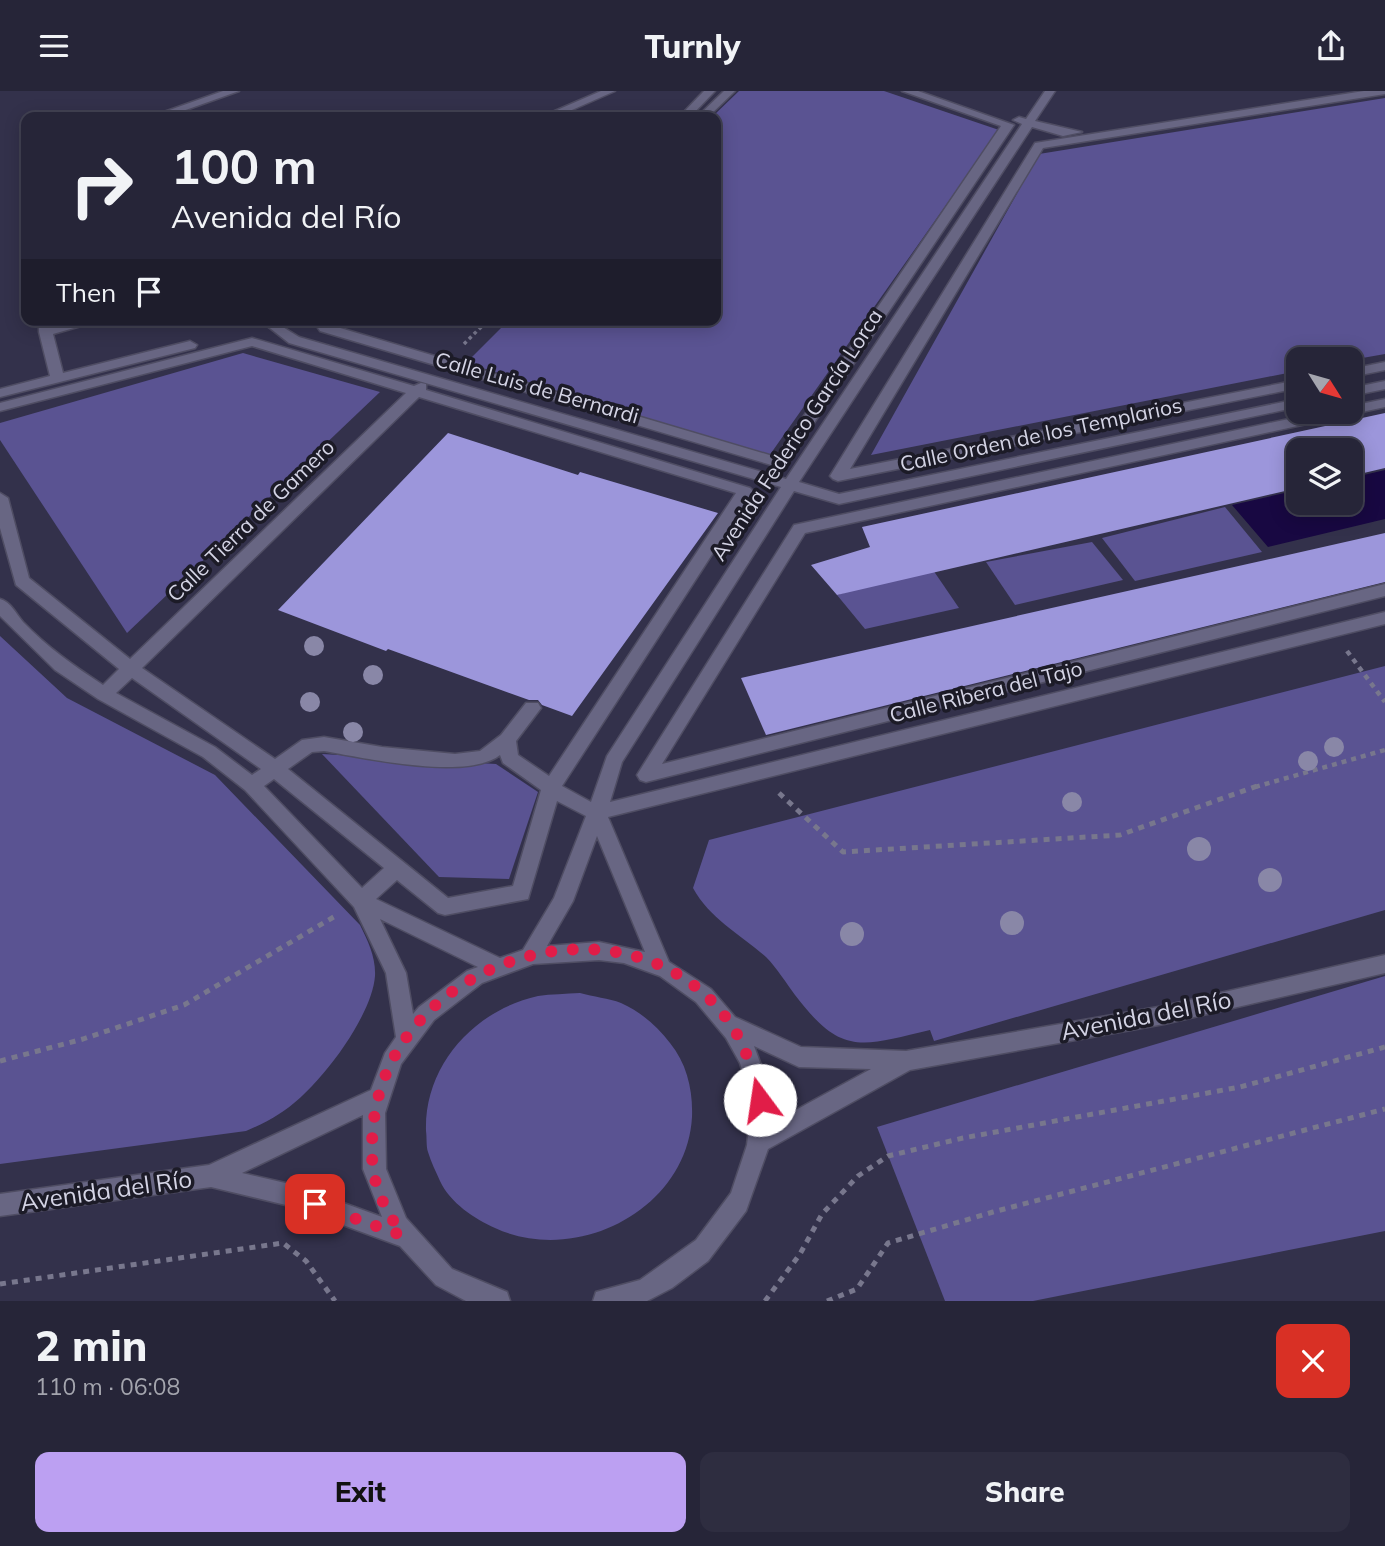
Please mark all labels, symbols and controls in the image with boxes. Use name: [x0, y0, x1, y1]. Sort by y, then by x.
text: Turnly: [644, 26, 741, 66]
icon: menu: [35, 27, 73, 65]
icon: share: [1312, 27, 1350, 65]
text: 100 m: [171, 135, 317, 196]
icon: right: [56, 140, 147, 231]
text: Avenida del Río: [171, 196, 402, 236]
icon: arrive: [130, 273, 168, 311]
text: Then: [56, 276, 116, 309]
street label: Avenida Federico García Lorca: [705, 304, 887, 565]
street label: Calle Luis de Bernardi: [432, 346, 642, 429]
north arrow: [1286, 347, 1363, 423]
map controls: [1286, 347, 1363, 515]
street label: Calle Orden de los Templarios: [897, 391, 1184, 477]
street label: Calle Tierra de Gamero: [161, 434, 339, 607]
button: layers: [1286, 438, 1363, 515]
street label: Calle Ribera del Tajo: [887, 654, 1085, 728]
street label: Avenida del Río: [1058, 984, 1234, 1046]
position arrow: [723, 1063, 797, 1137]
street label: Avenida del Río: [18, 1163, 194, 1217]
pin: [285, 1174, 345, 1234]
icon: arrive: [296, 1185, 334, 1223]
text: 2 min: [35, 1319, 148, 1372]
button: close: [1276, 1324, 1350, 1398]
text: 110 m · 06:08: [35, 1372, 180, 1401]
button: Exit: [35, 1452, 686, 1532]
button: Share: [700, 1452, 1350, 1532]

